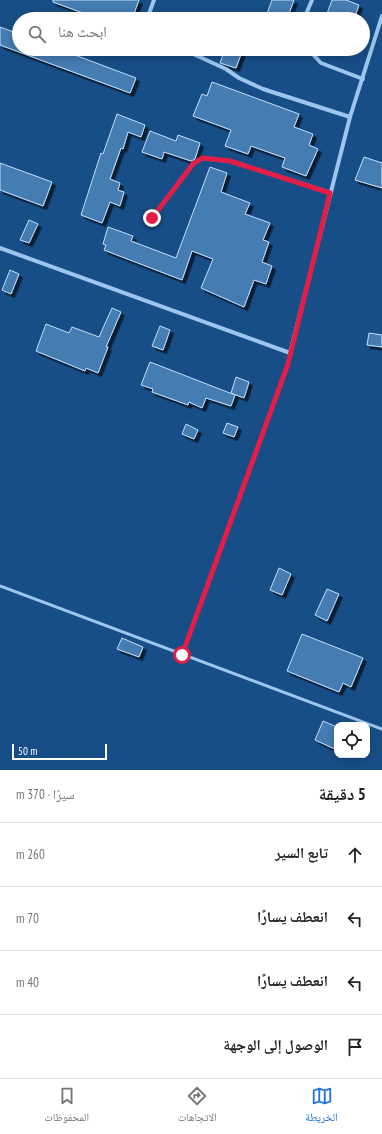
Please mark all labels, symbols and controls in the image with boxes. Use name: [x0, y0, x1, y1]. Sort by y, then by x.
search box: [12, 12, 370, 56]
text: ابحث هنا: [58, 22, 107, 41]
icon: search: [26, 23, 48, 45]
route end: [143, 209, 161, 227]
route start: [173, 646, 191, 664]
map controls: [334, 722, 370, 758]
button: locate: [334, 722, 370, 758]
scale bar: [12, 742, 107, 761]
text: 50 m: [18, 744, 37, 758]
text: 5 دقيقة: [319, 783, 366, 805]
text: سيرًا · 370 m: [16, 786, 75, 803]
text: تابع السير: [275, 843, 328, 862]
icon: ahead: [344, 844, 366, 866]
text: 260 m: [16, 846, 45, 863]
text: انعطف يسارًا: [257, 907, 328, 926]
icon: left: [344, 908, 366, 930]
text: 70 m: [16, 910, 39, 927]
text: انعطف يسارًا: [257, 971, 328, 990]
icon: left: [344, 972, 366, 994]
text: 40 m: [16, 974, 39, 991]
text: الوصول إلى الوجهة: [223, 1035, 328, 1054]
icon: arrive: [344, 1036, 366, 1058]
tab: المحفوظات: [44, 1085, 89, 1128]
tab: الاتجاهات: [178, 1085, 217, 1128]
tab: الخريطة: [305, 1085, 338, 1128]

